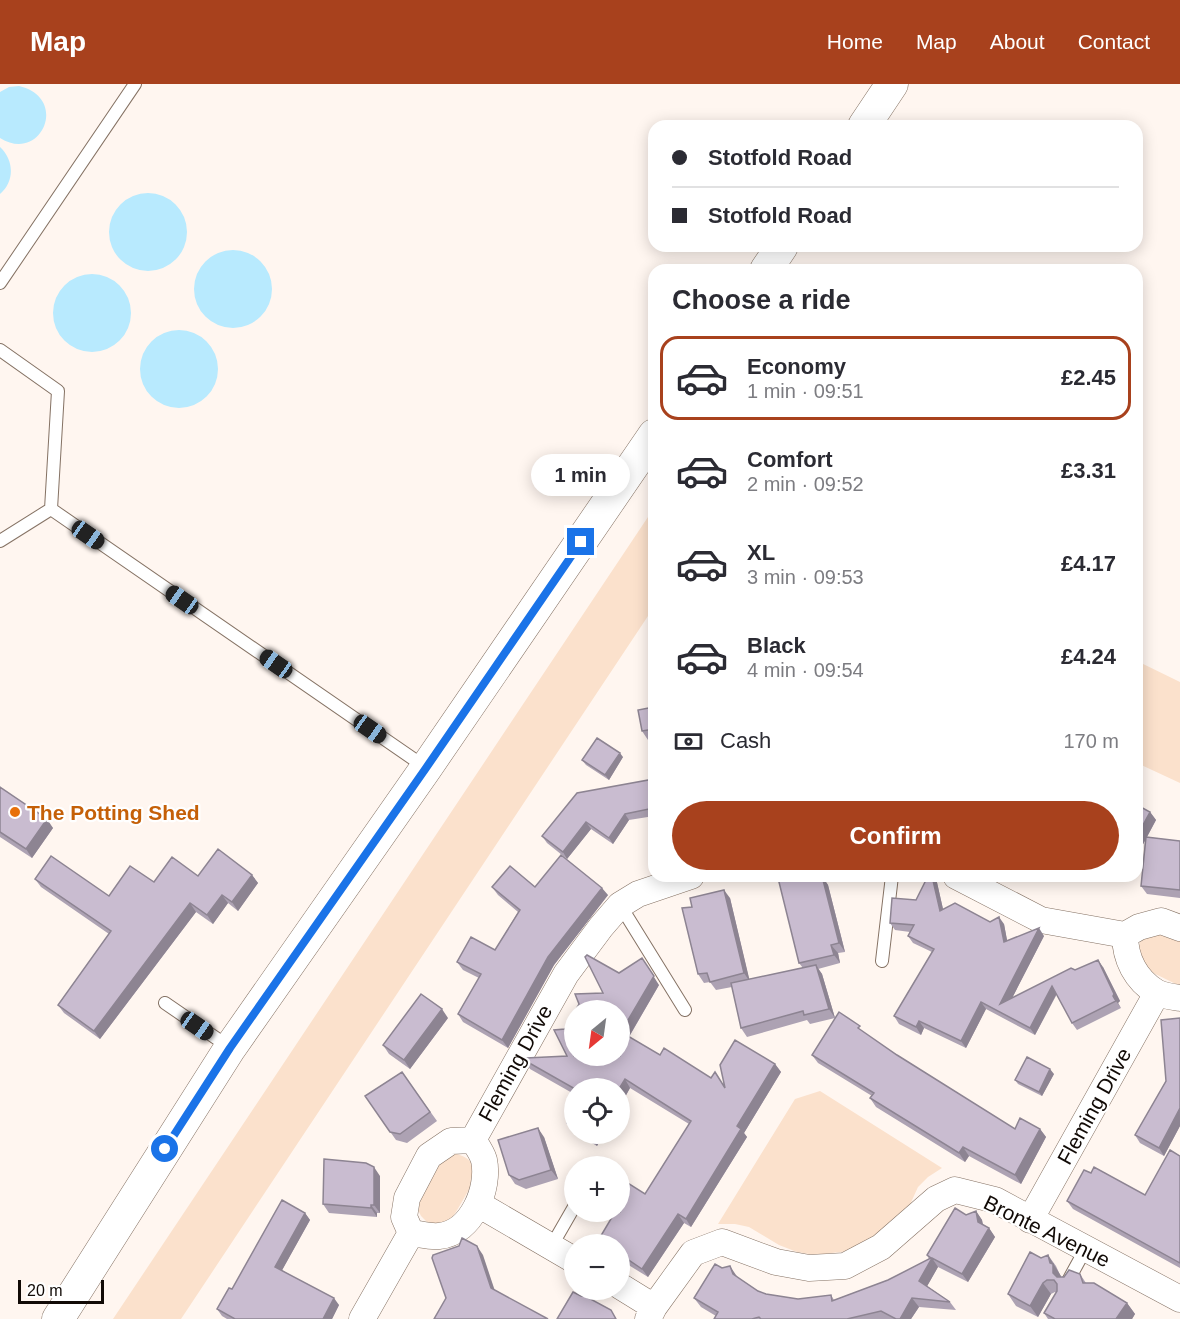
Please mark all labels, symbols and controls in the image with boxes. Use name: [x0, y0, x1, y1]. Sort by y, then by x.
text: Map: [30, 26, 86, 57]
text: Home: [827, 30, 883, 53]
text: Map: [916, 30, 957, 53]
text: About: [990, 30, 1045, 53]
text: Contact: [1078, 30, 1150, 53]
text: Stotfold Road: [708, 145, 852, 170]
text: Stotfold Road: [708, 203, 852, 228]
text: Choose a ride: [672, 285, 851, 315]
icon: car: [675, 351, 729, 405]
text: Economy: [747, 354, 846, 379]
text: £2.45: [1061, 365, 1116, 390]
text: 1 min · 09:51: [747, 380, 864, 402]
icon: car: [675, 444, 729, 498]
text: Comfort: [747, 447, 833, 472]
callout: 1 min: [532, 455, 630, 497]
text: £3.31: [1061, 458, 1116, 483]
text: 1 min: [554, 464, 607, 486]
text: 2 min · 09:52: [747, 473, 864, 495]
car: [68, 517, 108, 553]
route end: [567, 528, 594, 555]
icon: car: [675, 537, 729, 591]
text: XL: [747, 540, 775, 565]
text: £4.17: [1061, 551, 1116, 576]
text: 3 min · 09:53: [747, 566, 864, 588]
car: [162, 582, 202, 618]
icon: car: [675, 630, 729, 684]
text: Black: [747, 633, 806, 658]
text: £4.24: [1061, 644, 1116, 669]
car: [256, 646, 296, 682]
text: 4 min · 09:54: [747, 659, 864, 681]
car: [350, 711, 390, 747]
icon: cash: [672, 725, 705, 758]
text: Cash: [720, 728, 771, 753]
text: 170 m: [1063, 730, 1119, 752]
place label: The Potting Shed: [27, 801, 200, 824]
button: Confirm: [672, 801, 1119, 870]
marker: The Potting Shed: [8, 805, 22, 819]
north arrow: [564, 1000, 630, 1066]
map controls: [564, 1000, 630, 1300]
street label: Fleming Drive: [474, 1001, 556, 1125]
car: [177, 1008, 217, 1044]
street label: Fleming Drive: [1053, 1044, 1135, 1168]
button: locate: [564, 1078, 630, 1144]
route start: [151, 1135, 178, 1162]
button: +: [564, 1156, 630, 1222]
street label: Bronte Avenue: [980, 1191, 1114, 1271]
button: −: [564, 1234, 630, 1300]
scale bar: [18, 1277, 104, 1304]
text: 20 m: [27, 1282, 63, 1299]

